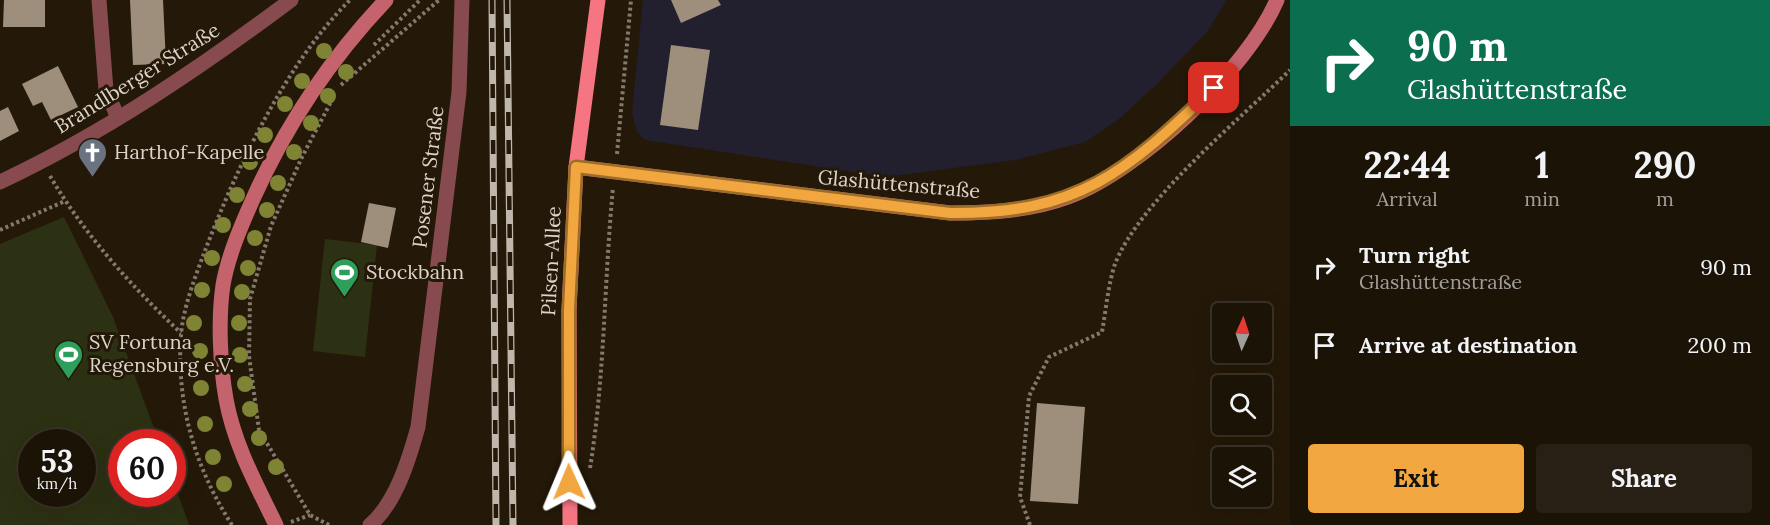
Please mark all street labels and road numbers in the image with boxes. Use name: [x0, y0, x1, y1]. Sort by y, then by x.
street label: Brandlberger Straße: [50, 17, 224, 138]
street label: Posener Straße: [406, 104, 449, 249]
street label: Glashüttenstraße: [817, 164, 982, 203]
street label: Pilsen-Allee: [535, 205, 566, 316]

